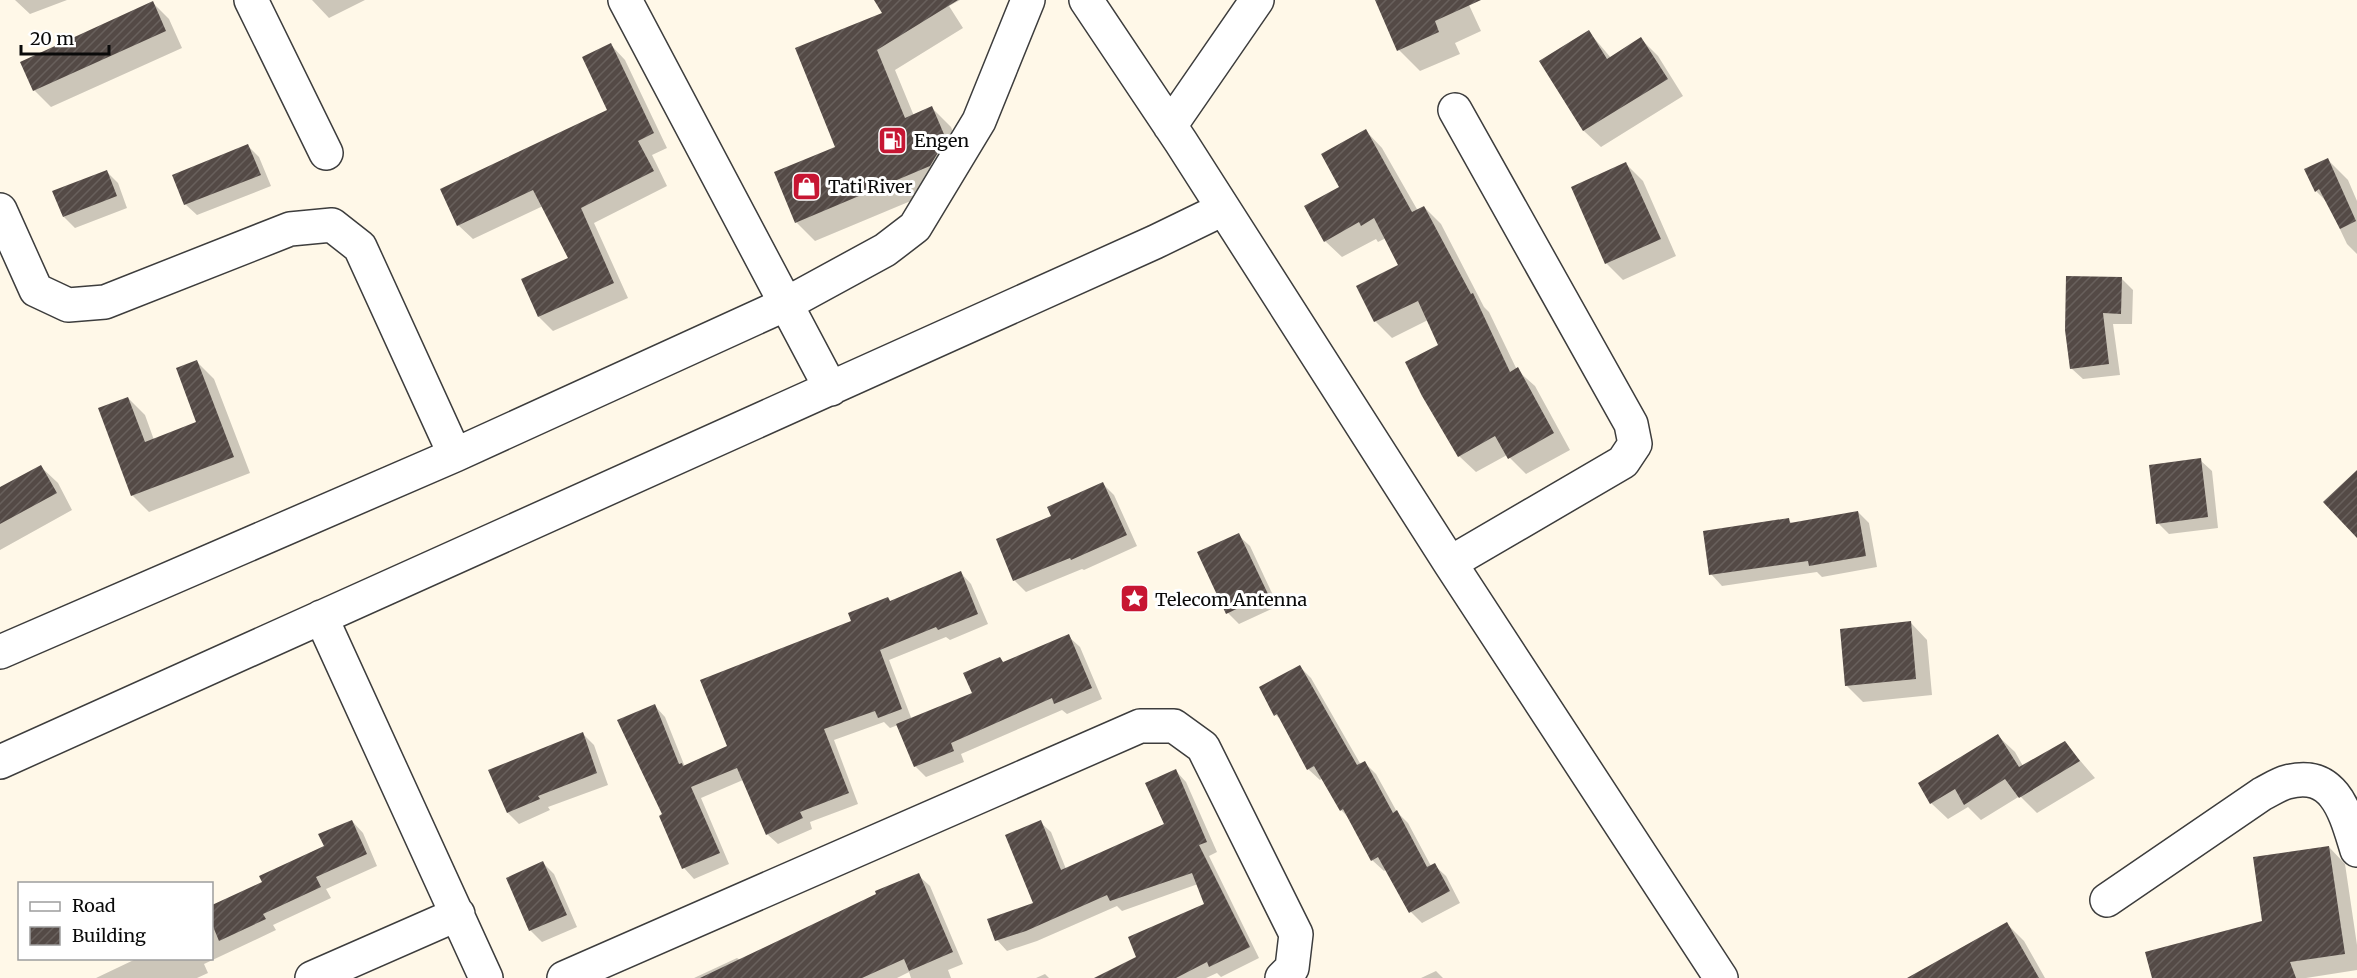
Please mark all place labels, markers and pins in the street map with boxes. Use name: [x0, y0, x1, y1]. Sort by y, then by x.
fuel station icon: Engen: [877, 124, 909, 156]
place label: Engen: [914, 129, 969, 152]
shop icon: Tati River: [791, 170, 823, 202]
place label: Tati River: [828, 175, 913, 198]
place icon: Telecom Antenna: [1118, 583, 1150, 615]
place label: Telecom Antenna: [1155, 588, 1307, 611]

